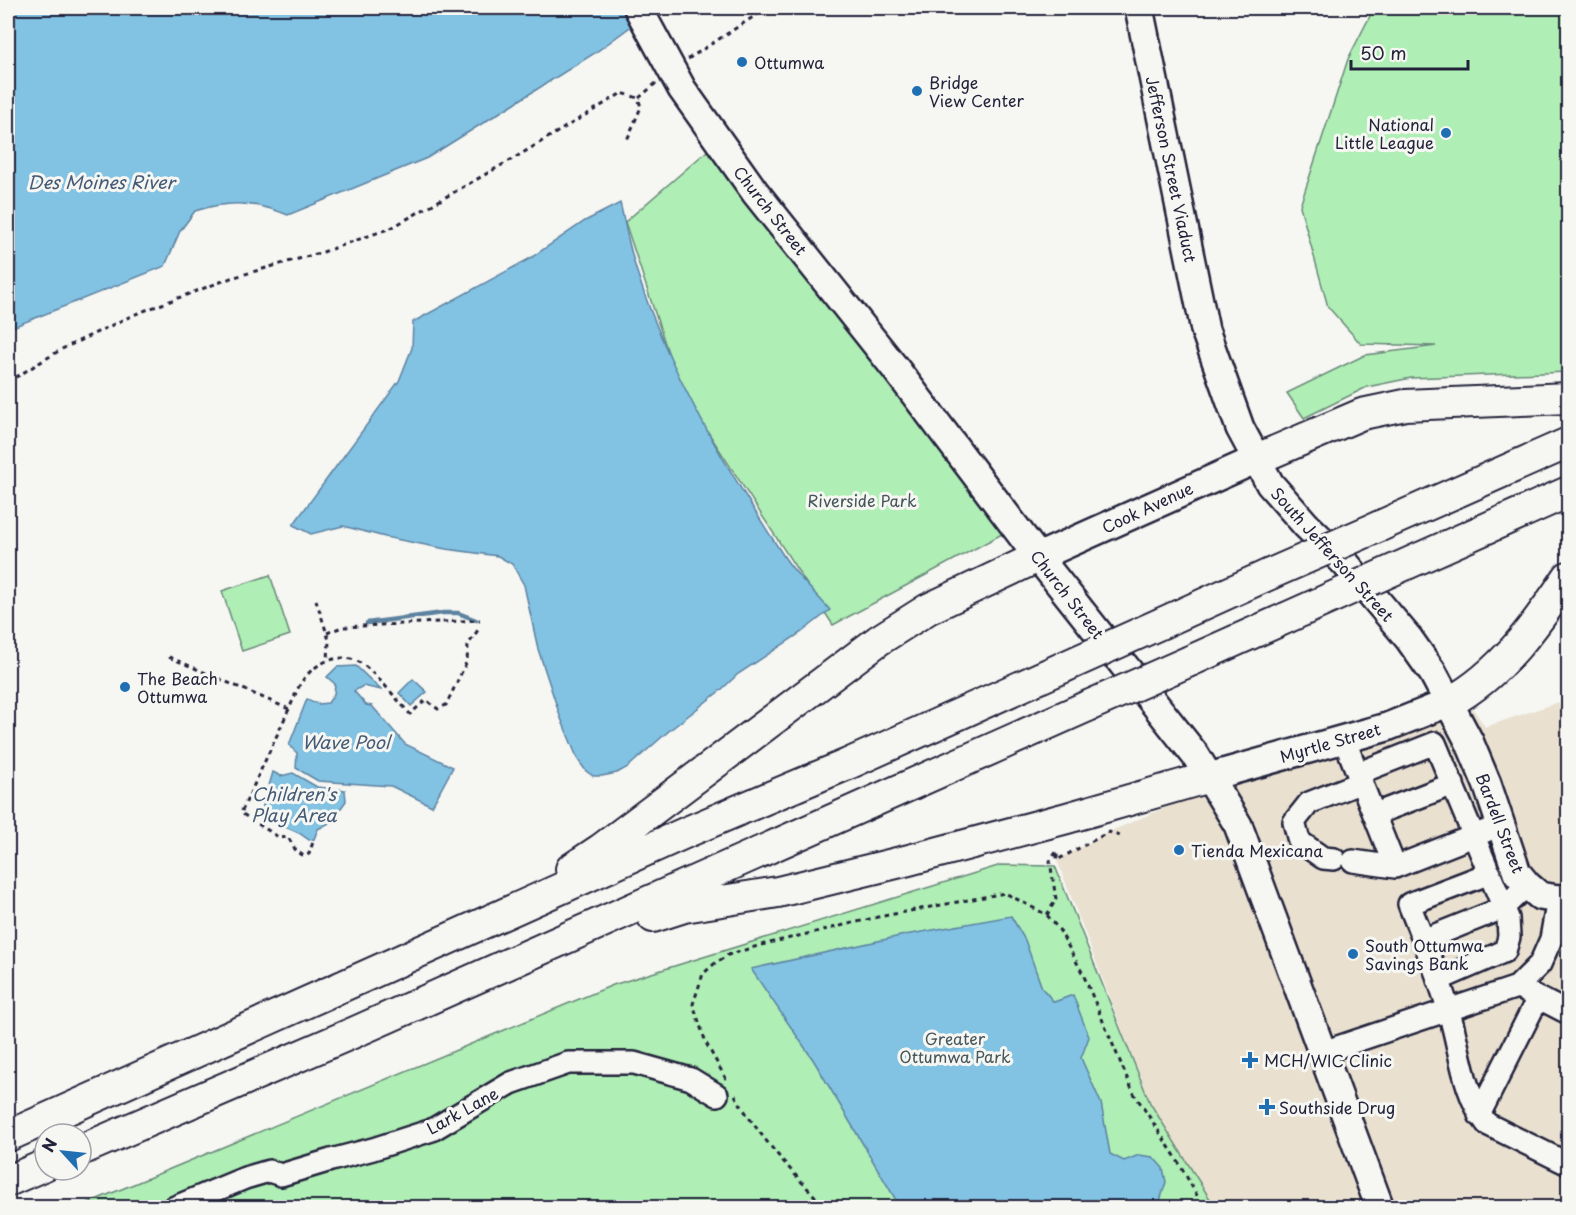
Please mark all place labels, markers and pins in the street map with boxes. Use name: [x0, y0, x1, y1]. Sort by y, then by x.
place label: Ottumwa: [754, 50, 824, 74]
marker: Ottumwa: [735, 55, 749, 69]
place label: Bridge View Center: [929, 70, 1024, 112]
marker: Bridge View Center: [910, 84, 924, 98]
place label: National Little League: [1335, 112, 1434, 154]
marker: National Little League: [1439, 126, 1453, 140]
place label: The Beach Ottumwa: [137, 666, 218, 708]
marker: The Beach Ottumwa: [118, 680, 132, 694]
place label: Tienda Mexicana: [1191, 838, 1323, 862]
marker: Tienda Mexicana: [1172, 843, 1186, 857]
place label: South Ottumwa Savings Bank: [1365, 933, 1483, 975]
marker: South Ottumwa Savings Bank: [1346, 947, 1360, 961]
place label: MCH/WIC Clinic: [1264, 1048, 1392, 1072]
marker: MCH/WIC Clinic: [1241, 1051, 1259, 1069]
place label: Southside Drug: [1279, 1095, 1395, 1119]
marker: Southside Drug: [1260, 1100, 1274, 1114]

